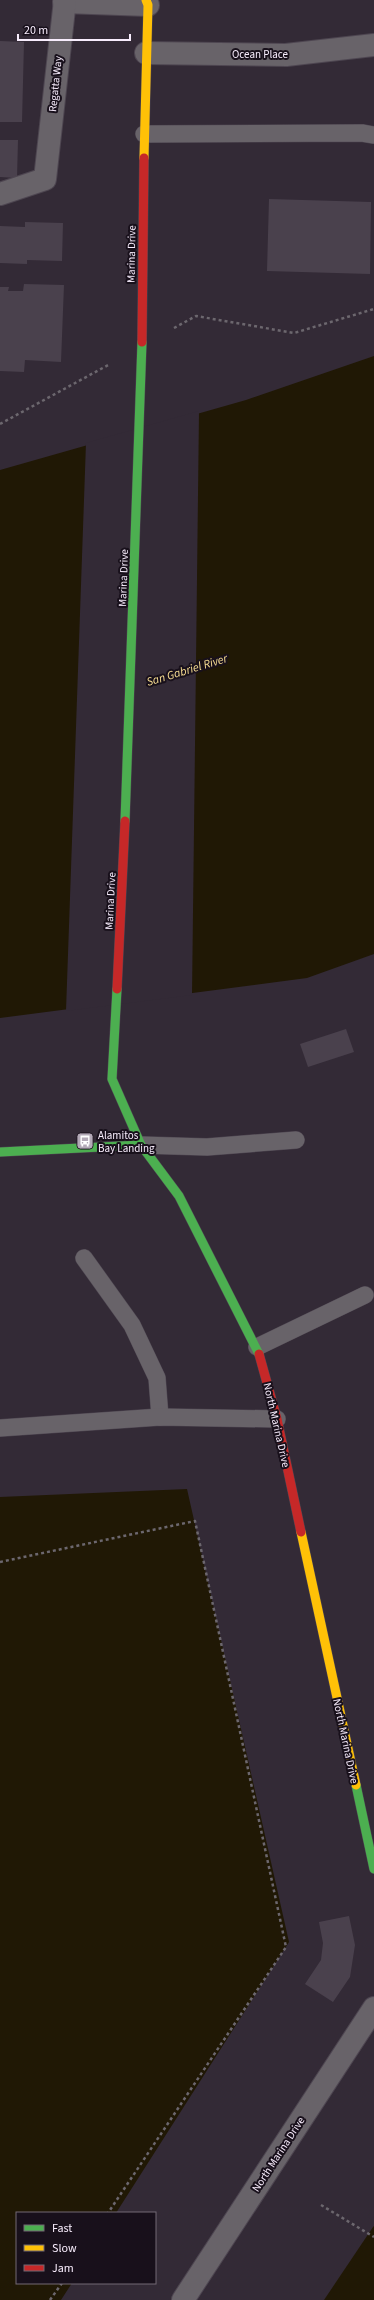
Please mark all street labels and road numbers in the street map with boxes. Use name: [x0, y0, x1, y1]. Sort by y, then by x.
street label: Ocean Place: [232, 47, 289, 62]
street label: Regatta Way: [45, 55, 66, 113]
street label: Marina Drive: [123, 225, 140, 283]
street label: Marina Drive: [115, 548, 132, 607]
street label: Marina Drive: [102, 871, 120, 930]
street label: North Marina Drive: [259, 1381, 294, 1469]
street label: North Marina Drive: [329, 1697, 362, 1785]
street label: North Marina Drive: [249, 2113, 309, 2195]

